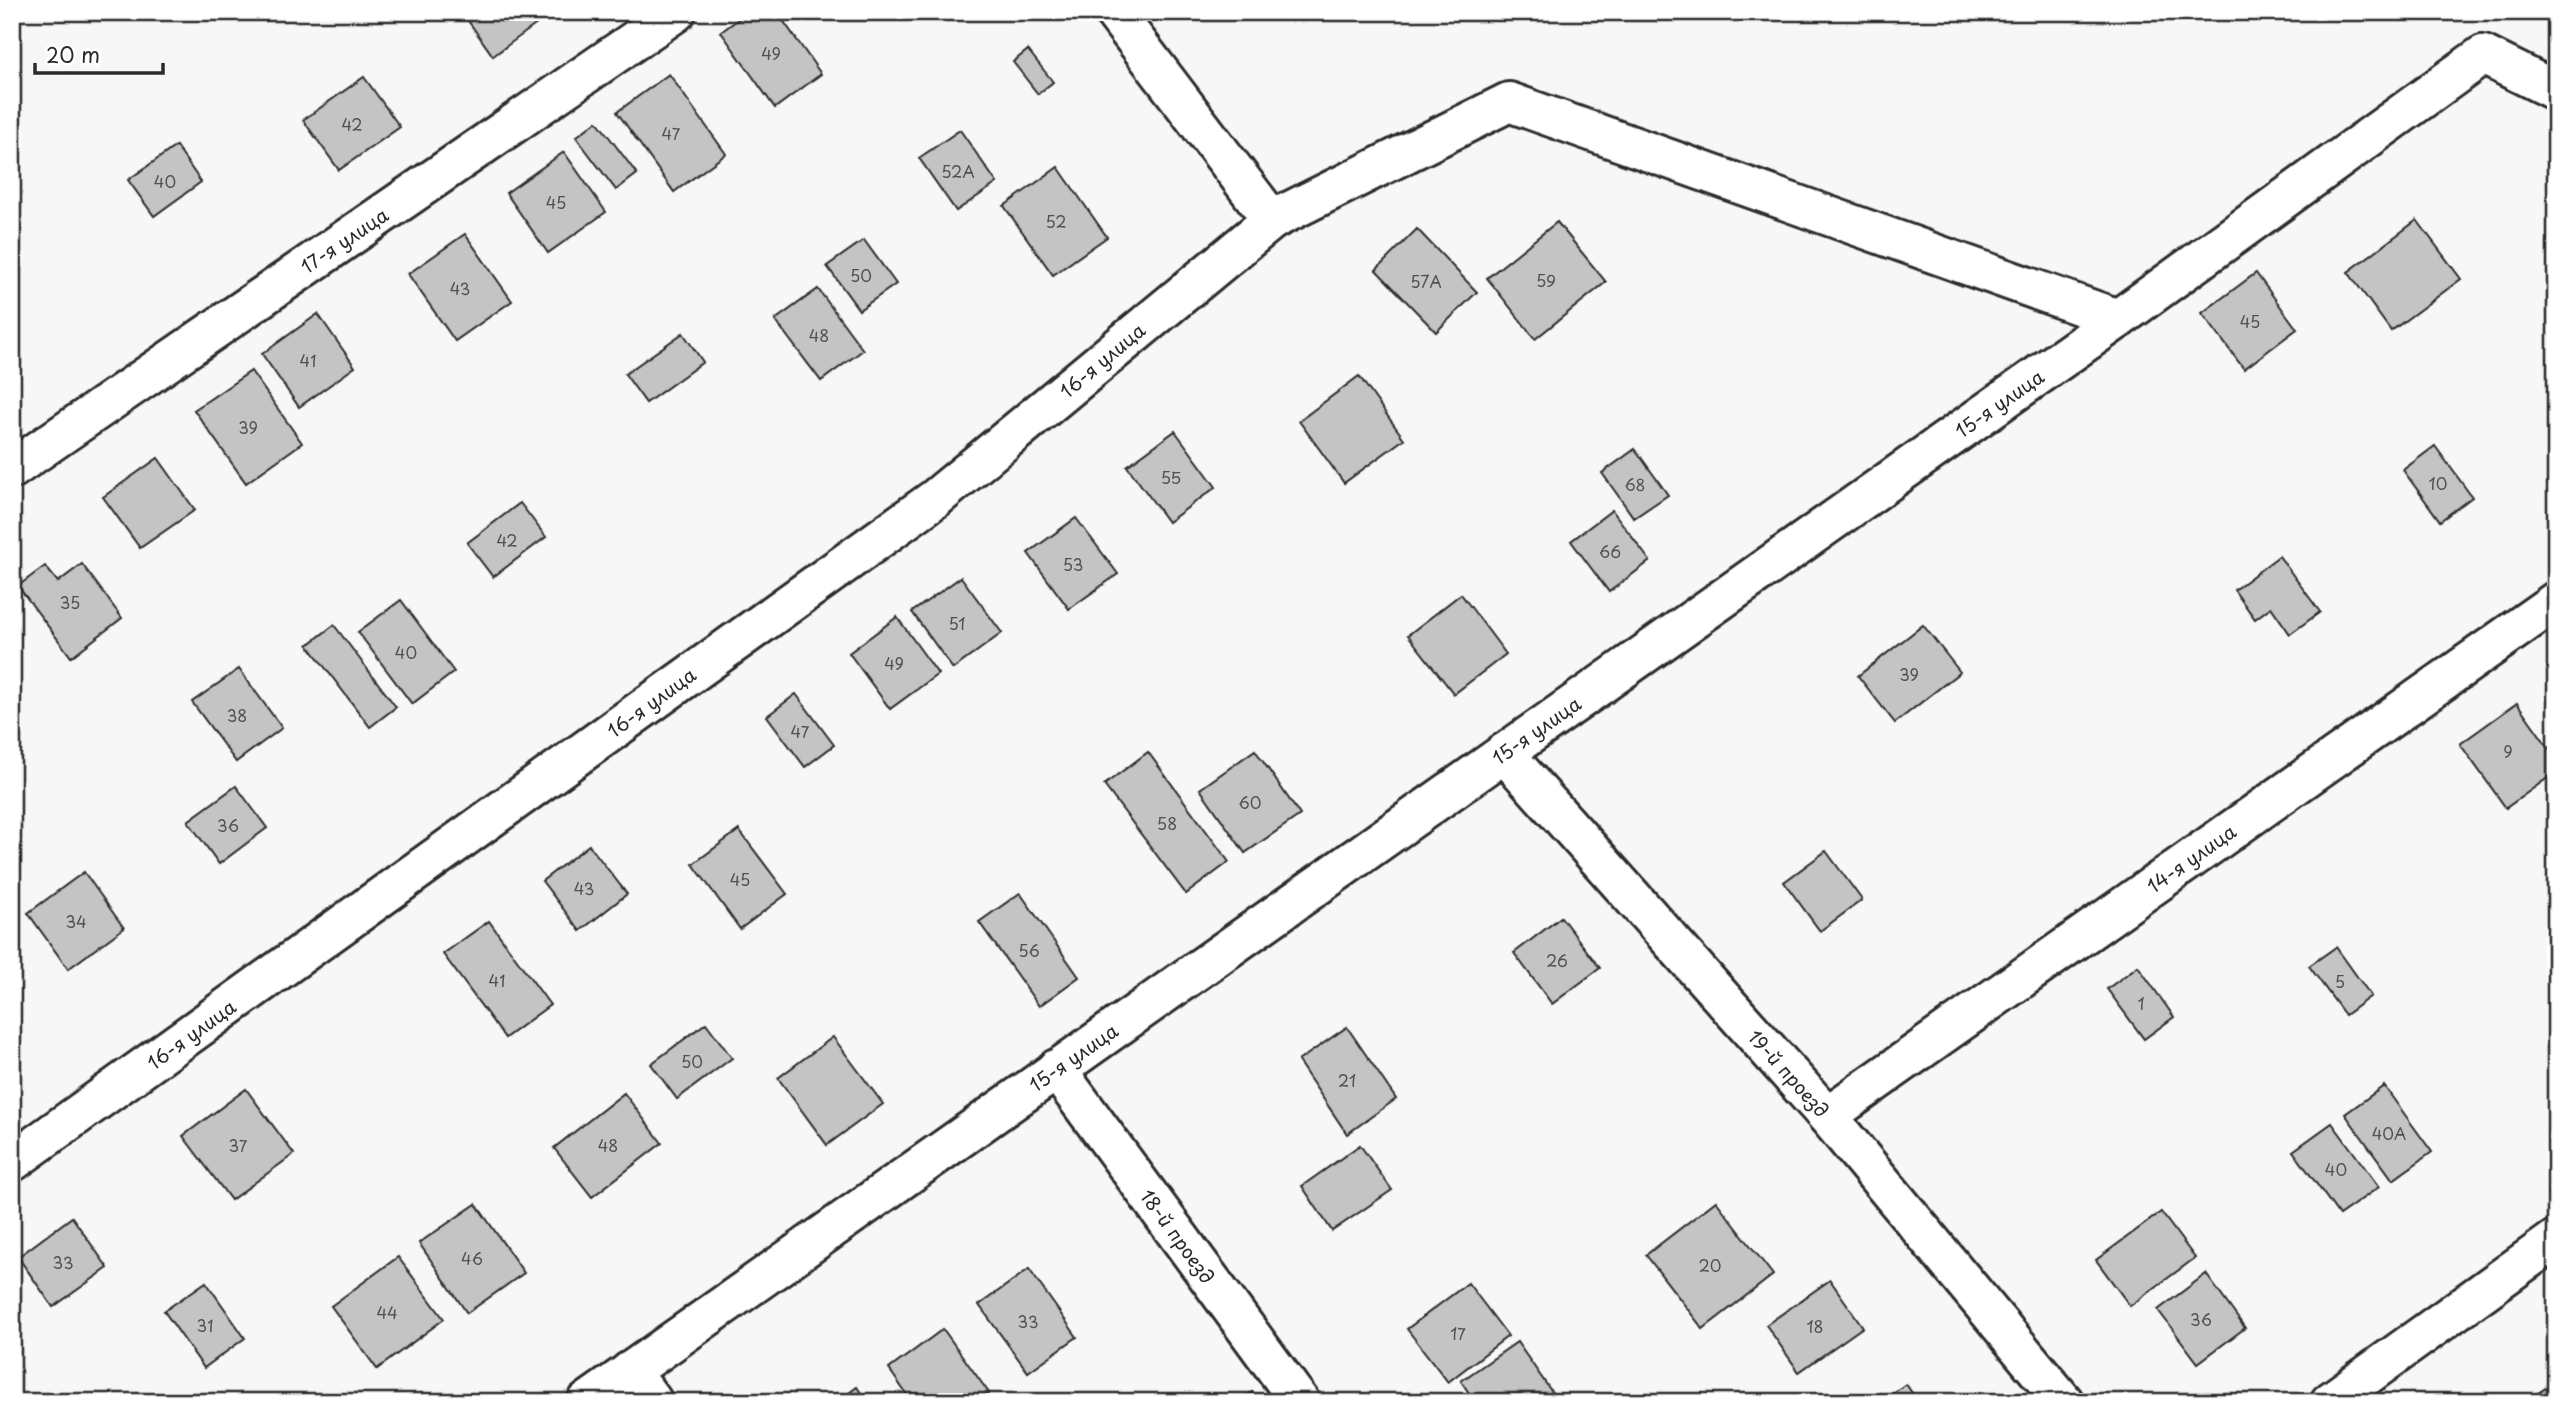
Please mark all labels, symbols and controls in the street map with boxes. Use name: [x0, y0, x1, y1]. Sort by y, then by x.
scale bar: [35, 32, 163, 76]
text: 20 m: [46, 38, 100, 70]
house number: 49: [761, 41, 781, 65]
house number: 42: [341, 112, 363, 136]
house number: 47: [662, 121, 681, 145]
house number: 52А: [941, 159, 975, 183]
house number: 40: [154, 169, 176, 193]
house number: 45: [546, 190, 566, 214]
street label: 17-я улица: [294, 200, 394, 280]
house number: 52: [1045, 209, 1067, 233]
house number: 50: [850, 263, 872, 287]
house number: 59: [1536, 268, 1556, 292]
house number: 57А: [1410, 269, 1442, 293]
house number: 43: [450, 276, 470, 300]
house number: 45: [2240, 309, 2260, 333]
street label: 16-я улица: [1053, 316, 1151, 404]
house number: 48: [809, 323, 829, 347]
house number: 41: [300, 348, 316, 372]
street label: 15-я улица: [1949, 362, 2049, 444]
house number: 39: [238, 415, 258, 439]
house number: 55: [1161, 465, 1181, 489]
house number: 10: [2429, 471, 2447, 495]
house number: 68: [1624, 472, 1646, 496]
house number: 42: [496, 528, 518, 552]
house number: 66: [1599, 539, 1621, 563]
house number: 53: [1063, 552, 1083, 576]
house number: 35: [60, 590, 80, 614]
house number: 51: [948, 611, 966, 635]
house number: 40: [395, 640, 417, 664]
house number: 49: [884, 651, 904, 675]
street label: 16-я улица: [601, 660, 701, 744]
house number: 39: [1899, 662, 1919, 686]
street label: 15-я улица: [1486, 689, 1586, 771]
house number: 38: [227, 703, 247, 727]
house number: 47: [791, 719, 810, 743]
house number: 9: [2503, 739, 2513, 763]
house number: 60: [1239, 790, 1261, 814]
house number: 58: [1157, 811, 1177, 835]
house number: 36: [217, 813, 239, 837]
street label: 14-я улица: [2141, 817, 2241, 899]
house number: 45: [730, 867, 750, 891]
house number: 43: [574, 876, 594, 900]
house number: 34: [65, 909, 87, 933]
house number: 56: [1018, 938, 1040, 962]
house number: 26: [1546, 948, 1568, 972]
house number: 41: [489, 968, 505, 992]
house number: 5: [2335, 969, 2345, 993]
house number: 1: [2137, 991, 2145, 1015]
street label: 16-я улица: [141, 992, 241, 1076]
street label: 15-я улица: [1023, 1016, 1123, 1098]
street label: 19-й проезд: [1742, 1023, 1836, 1123]
house number: 50: [681, 1049, 703, 1073]
house number: 21: [1338, 1068, 1356, 1092]
house number: 40А: [2372, 1121, 2406, 1145]
house number: 37: [229, 1133, 248, 1157]
house number: 48: [598, 1133, 618, 1157]
house number: 40: [2325, 1157, 2347, 1181]
street label: 18-й проезд: [1134, 1183, 1222, 1289]
house number: 46: [461, 1246, 483, 1270]
house number: 33: [52, 1250, 74, 1274]
house number: 20: [1699, 1253, 1721, 1277]
house number: 44: [376, 1300, 398, 1324]
house number: 36: [2190, 1307, 2212, 1331]
house number: 33: [1017, 1309, 1039, 1333]
house number: 31: [197, 1313, 213, 1337]
house number: 18: [1806, 1314, 1824, 1338]
house number: 17: [1450, 1321, 1466, 1345]

